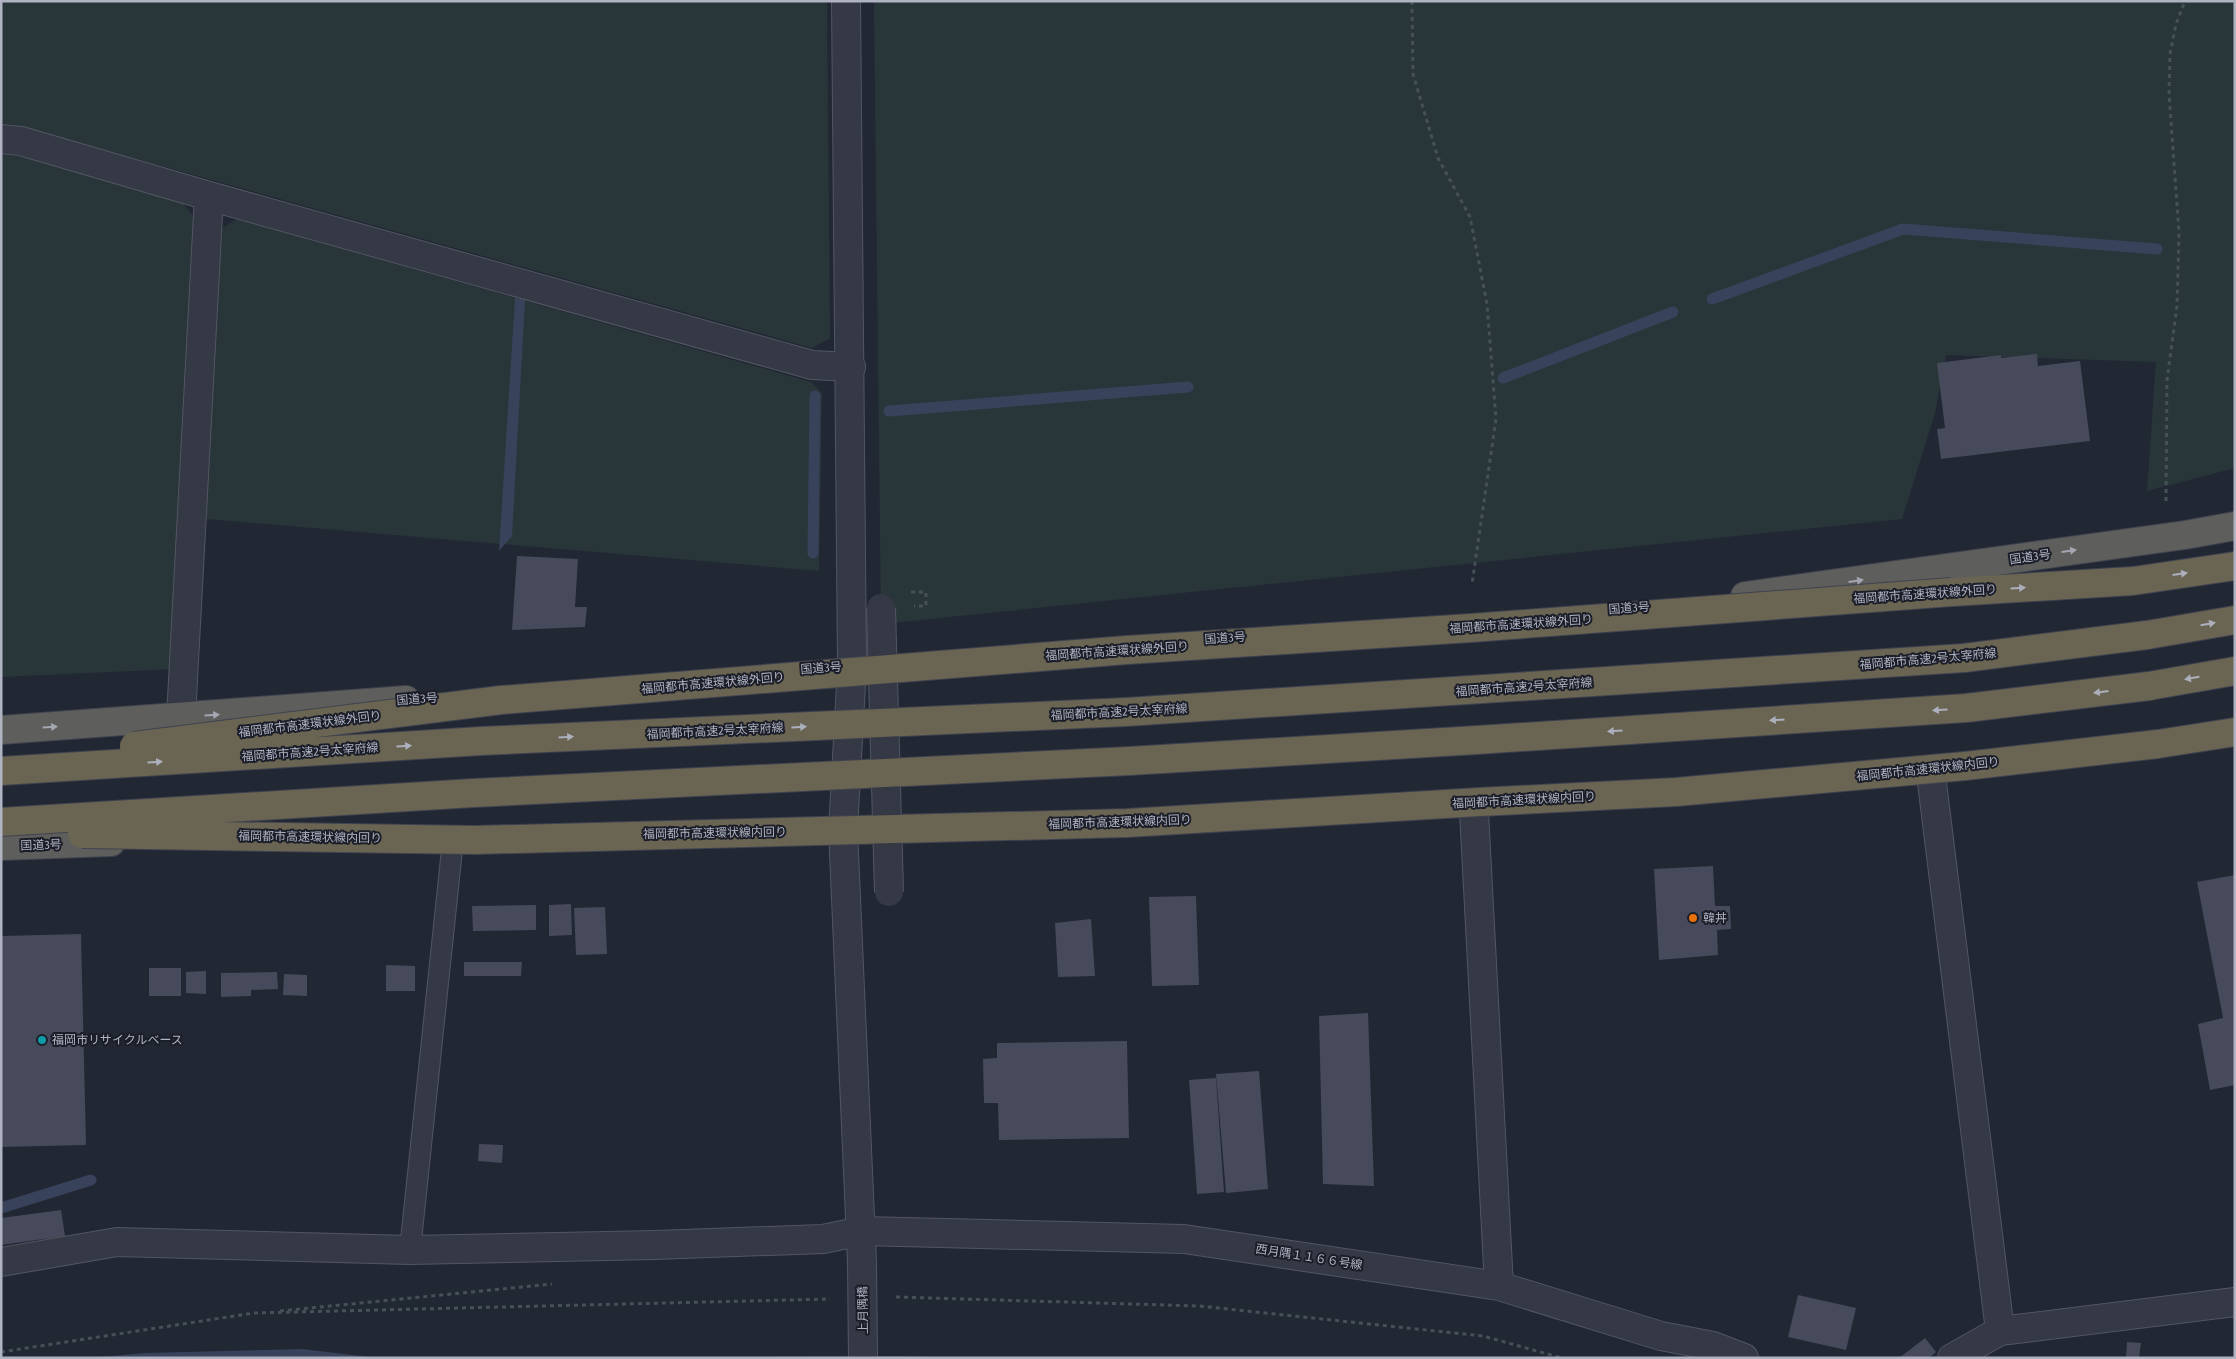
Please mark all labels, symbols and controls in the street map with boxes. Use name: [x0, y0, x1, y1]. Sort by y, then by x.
street label: 国道3号: [2009, 547, 2051, 567]
one-way arrow: [2062, 547, 2078, 555]
one-way arrow: [2173, 570, 2189, 578]
one-way arrow: [1849, 577, 1865, 585]
street label: 福岡都市高速環状線外回り: [1853, 582, 1997, 606]
one-way arrow: [2011, 583, 2027, 591]
street label: 国道3号: [1608, 600, 1650, 616]
street label: 福岡都市高速環状線外回り: [1449, 612, 1593, 636]
one-way arrow: [2200, 620, 2216, 628]
street label: 国道3号: [1204, 630, 1246, 646]
street label: 福岡都市高速環状線外回り: [1045, 639, 1189, 663]
street label: 福岡都市高速2号太宰府線: [1859, 646, 1997, 672]
street label: 国道3号: [800, 660, 842, 676]
street label: 福岡都市高速環状線外回り: [641, 670, 785, 696]
street label: 福岡都市高速2号太宰府線: [1455, 675, 1593, 699]
one-way arrow: [2184, 675, 2200, 683]
one-way arrow: [2093, 688, 2109, 696]
street label: 国道3号: [396, 691, 438, 707]
street label: 福岡都市高速2号太宰府線: [1050, 701, 1188, 723]
one-way arrow: [1931, 706, 1947, 714]
street label: 福岡都市高速環状線外回り: [238, 708, 382, 740]
one-way arrow: [204, 710, 220, 718]
one-way arrow: [1769, 717, 1785, 725]
street label: 福岡都市高速2号太宰府線: [646, 720, 784, 742]
one-way arrow: [42, 722, 58, 730]
one-way arrow: [791, 723, 807, 731]
one-way arrow: [1607, 727, 1623, 735]
one-way arrow: [559, 733, 575, 741]
street label: 福岡都市高速2号太宰府線: [241, 740, 379, 764]
one-way arrow: [396, 742, 412, 750]
street label: 福岡都市高速環状線内回り: [1856, 755, 2000, 783]
one-way arrow: [147, 757, 163, 765]
street label: 福岡都市高速環状線内回り: [1452, 789, 1596, 811]
street label: 福岡都市高速環状線内回り: [1048, 812, 1192, 832]
street label: 福岡都市高速環状線内回り: [643, 825, 787, 841]
street label: 福岡都市高速環状線内回り: [238, 829, 382, 845]
street label: 国道3号: [20, 837, 62, 853]
place label: 韓丼: [1703, 911, 1727, 925]
marker: 韓丼: [1687, 912, 1699, 924]
place label: 福岡市リサイクルベース: [52, 1033, 183, 1047]
marker: 福岡市リサイクルベース: [36, 1034, 48, 1046]
street label: 西月隅１１６６号線: [1255, 1242, 1363, 1272]
street label: 上月隅橋: [856, 1286, 870, 1334]

